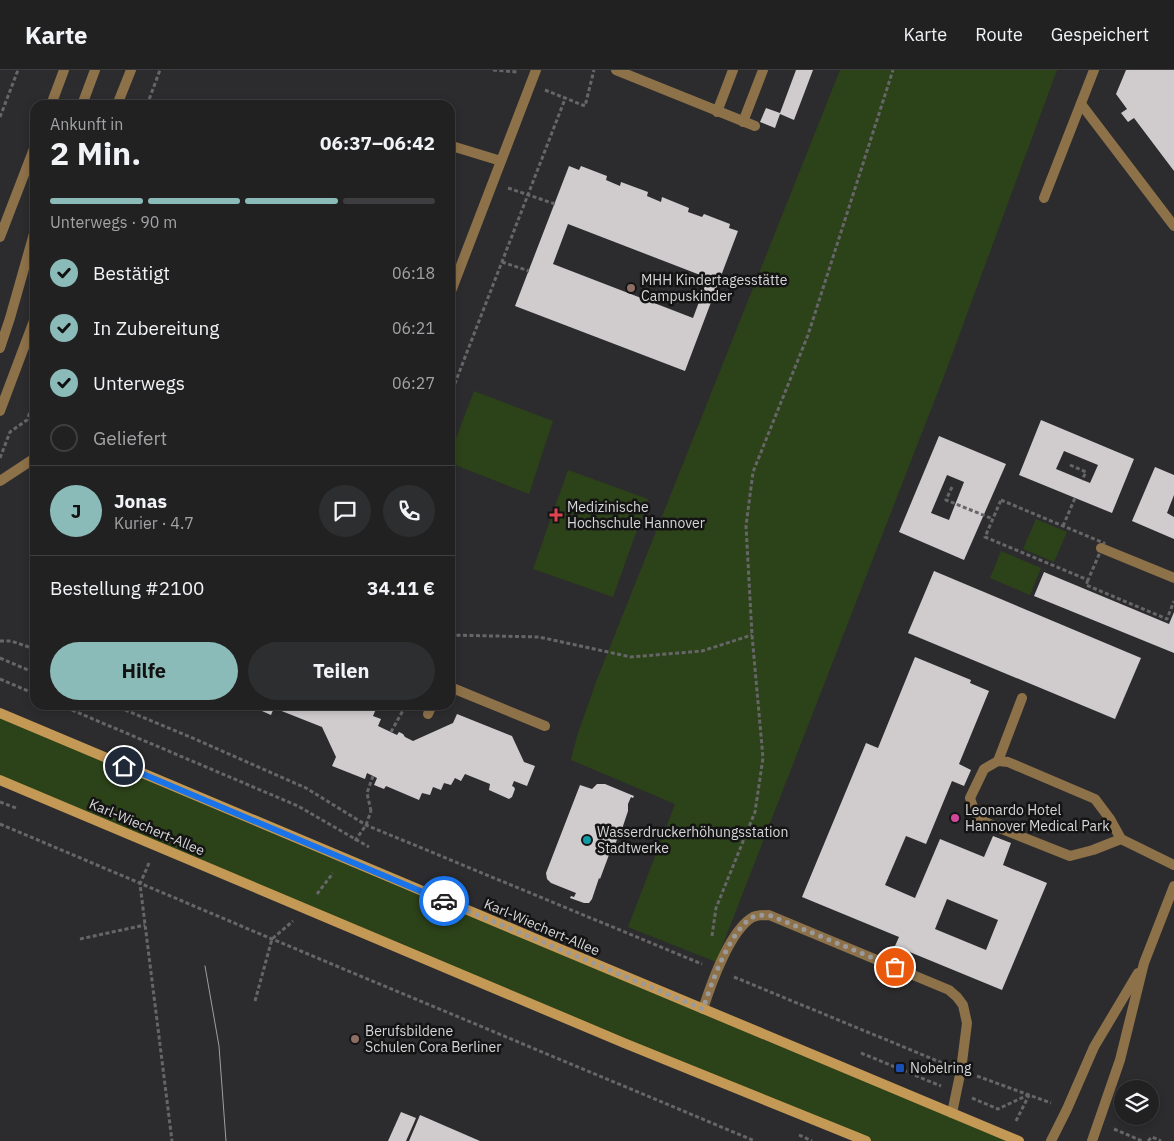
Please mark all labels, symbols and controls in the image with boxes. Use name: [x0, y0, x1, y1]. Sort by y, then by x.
text: Karte: [25, 19, 88, 51]
text: Karte: [904, 23, 947, 46]
text: Route: [975, 23, 1023, 46]
text: Gespeichert: [1051, 23, 1149, 46]
text: Ankunft in: [50, 114, 123, 134]
text: 06:37–06:42: [320, 131, 435, 155]
text: 2 Min.: [50, 132, 141, 174]
text: Unterwegs · 90 m: [50, 212, 177, 232]
icon: check: [50, 259, 78, 287]
text: Bestätigt: [93, 261, 170, 285]
text: 06:18: [392, 263, 435, 283]
place label: MHH Kindertagesstätte Campuskinder: [641, 271, 788, 305]
marker: MHH Kindertagesstätte Campuskinder: [625, 282, 637, 294]
icon: check: [50, 314, 78, 342]
text: In Zubereitung: [93, 316, 219, 340]
text: 06:21: [392, 318, 435, 338]
icon: check: [50, 369, 78, 397]
text: Unterwegs: [93, 371, 185, 395]
text: 06:27: [392, 373, 435, 393]
text: Geliefert: [93, 426, 167, 450]
button: chat: [319, 485, 371, 537]
button: phone: [383, 485, 435, 537]
text: Jonas: [114, 489, 167, 513]
place label: Medizinische Hochschule Hannover: [567, 498, 705, 532]
text: J: [71, 499, 81, 523]
marker: Medizinische Hochschule Hannover: [549, 508, 563, 522]
text: Kurier · 4.7: [114, 513, 194, 533]
text: Bestellung #2100: [50, 576, 204, 600]
text: 34.11 €: [367, 576, 435, 600]
button: Hilfe: [50, 642, 238, 700]
button: Teilen: [248, 642, 435, 700]
pin: [103, 745, 145, 787]
icon: home: [110, 752, 138, 780]
street label: Karl-Wiechert-Allee: [87, 795, 208, 860]
place label: Leonardo Hotel Hannover Medical Park: [965, 801, 1110, 835]
marker: Leonardo Hotel Hannover Medical Park: [949, 812, 961, 824]
place label: Wasserdruckerhöhungsstation Stadtwerke: [597, 823, 788, 857]
marker: Wasserdruckerhöhungsstation Stadtwerke: [581, 834, 593, 846]
courier: [419, 876, 469, 926]
icon: car: [430, 887, 458, 915]
street label: Karl-Wiechert-Allee: [482, 895, 603, 960]
pin: [874, 946, 916, 988]
icon: bag: [881, 953, 909, 981]
place label: Berufsbildene Schulen Cora Berliner: [365, 1022, 501, 1056]
marker: Berufsbildene Schulen Cora Berliner: [349, 1033, 361, 1045]
place label: Nobelring: [910, 1059, 972, 1077]
marker: Nobelring: [894, 1062, 906, 1074]
map controls: [1114, 1080, 1159, 1125]
button: layers: [1114, 1080, 1159, 1125]

